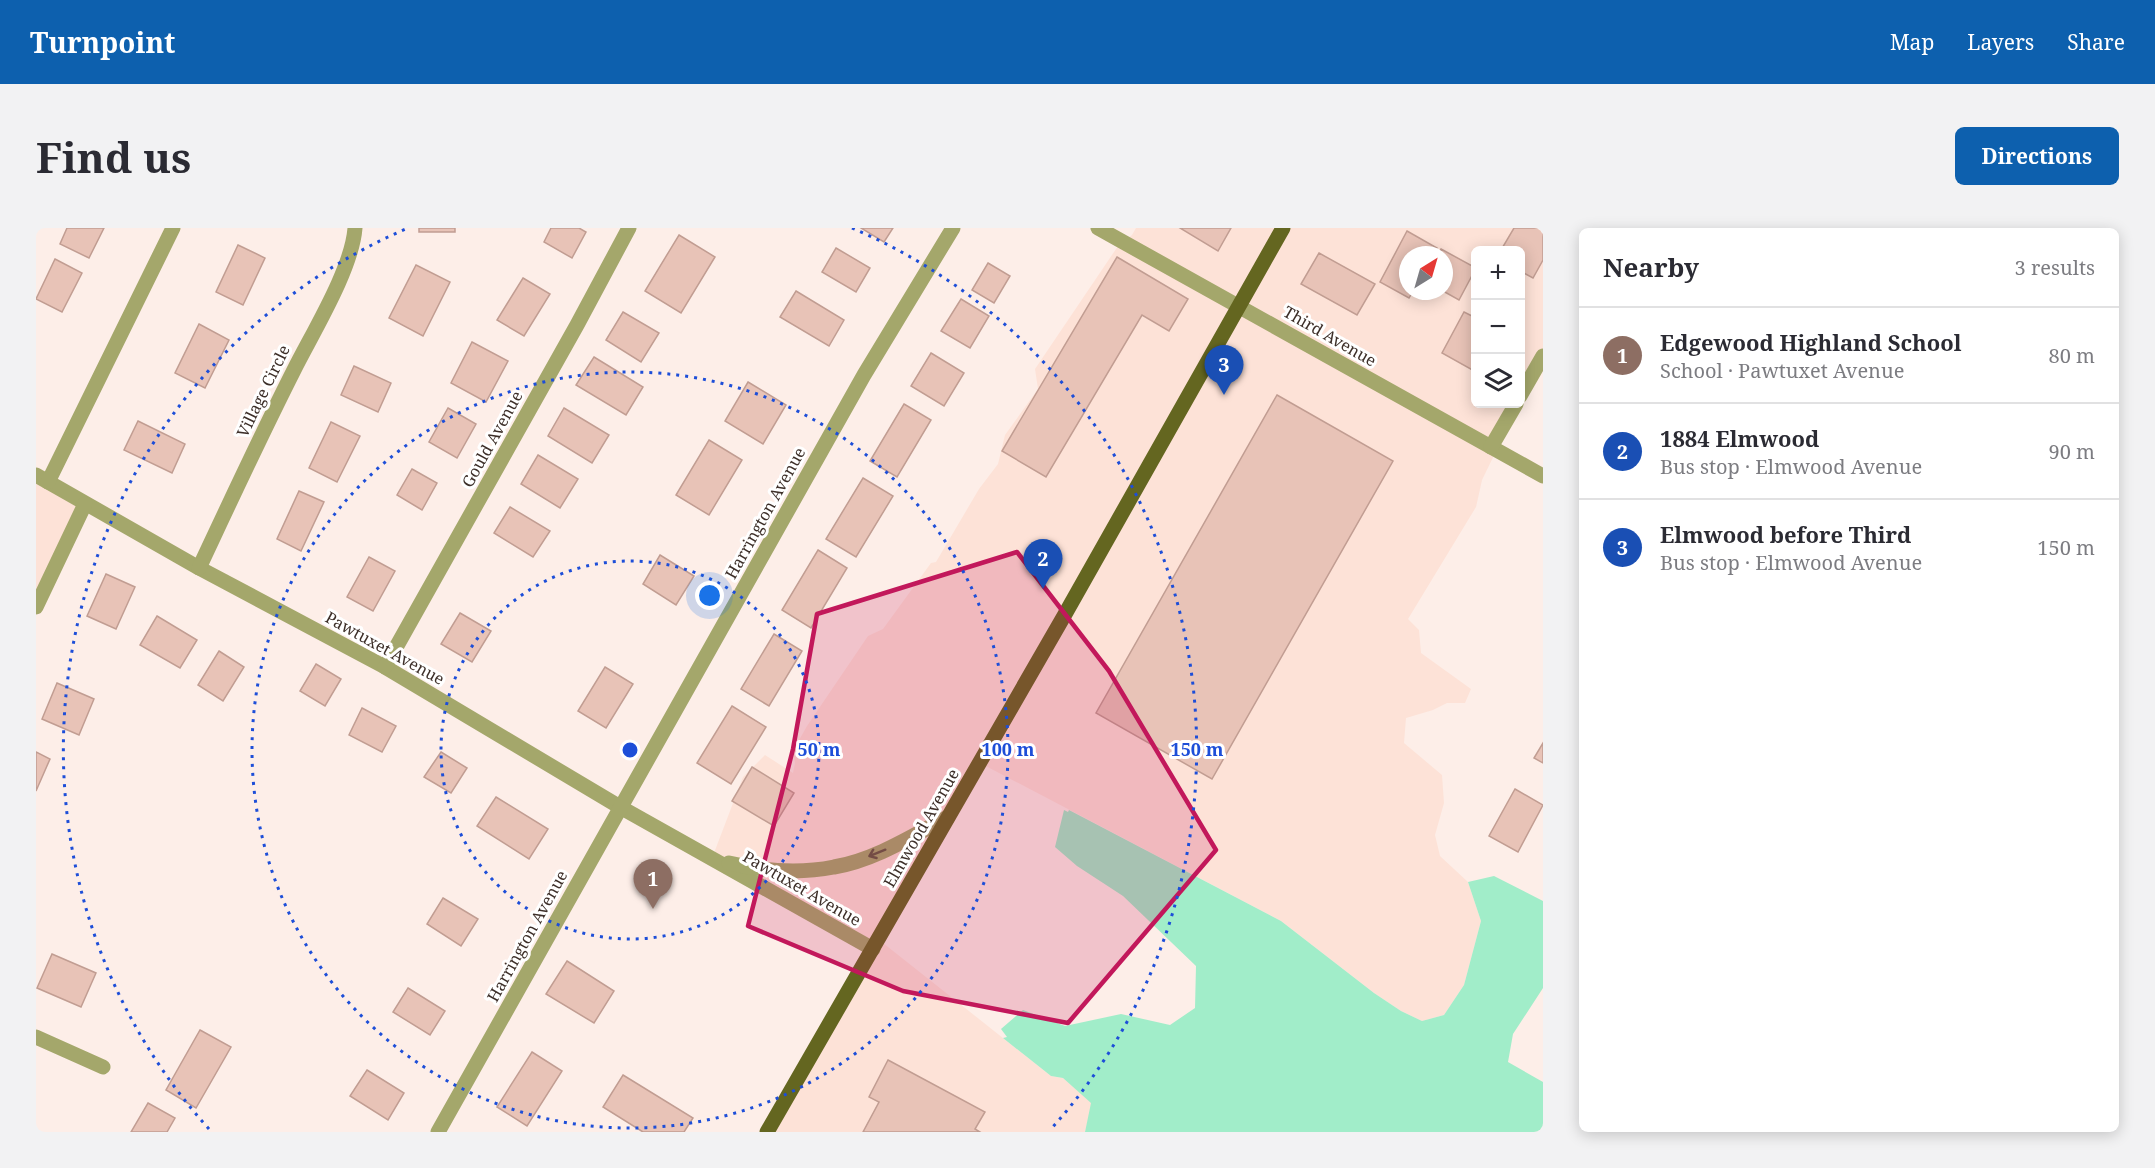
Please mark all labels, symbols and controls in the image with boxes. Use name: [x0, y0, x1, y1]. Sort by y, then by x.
text: Turnpoint: [30, 23, 175, 61]
text: Map: [1890, 28, 1934, 56]
text: Layers: [1967, 28, 2034, 56]
text: Share: [2067, 28, 2125, 56]
button: Directions: [1955, 127, 2119, 185]
text: Find us: [36, 128, 191, 185]
north arrow: [1399, 246, 1453, 300]
map controls: [1471, 246, 1525, 408]
button: +: [1471, 246, 1525, 300]
text: Nearby: [1603, 249, 1699, 285]
text: 3 results: [2015, 254, 2095, 281]
button: −: [1471, 300, 1525, 354]
street label: Third Avenue: [1280, 301, 1380, 371]
text: Edgewood Highland School: [1660, 327, 1962, 357]
street label: Village Circle: [231, 341, 295, 441]
text: 1: [1617, 342, 1628, 369]
text: 80 m: [2049, 342, 2095, 369]
pin: 3: [1204, 346, 1244, 395]
button: layers: [1471, 354, 1525, 408]
text: School · Pawtuxet Avenue: [1660, 357, 1904, 384]
street label: Gould Avenue: [456, 387, 528, 491]
text: 1884 Elmwood: [1660, 423, 1819, 453]
text: 2: [1617, 438, 1628, 465]
text: 90 m: [2049, 438, 2095, 465]
street label: Harrington Avenue: [720, 443, 810, 583]
text: Bus stop · Elmwood Avenue: [1660, 453, 1922, 480]
text: Elmwood before Third: [1660, 519, 1911, 549]
text: 3: [1617, 534, 1628, 561]
text: 150 m: [2037, 534, 2095, 561]
pin: 2: [1024, 540, 1062, 589]
text: Bus stop · Elmwood Avenue: [1660, 549, 1922, 576]
your location: [695, 581, 724, 610]
street label: Pawtuxet Avenue: [321, 606, 449, 690]
text: 50 m: [798, 737, 841, 761]
text: 100 m: [982, 737, 1035, 761]
text: 150 m: [1171, 737, 1224, 761]
centre of rings: [620, 740, 640, 760]
street label: Elmwood Avenue: [878, 765, 964, 891]
street label: Pawtuxet Avenue: [739, 845, 865, 931]
one-way arrow: [868, 848, 887, 859]
pin: 1: [634, 860, 672, 909]
street label: Harrington Avenue: [482, 866, 572, 1006]

